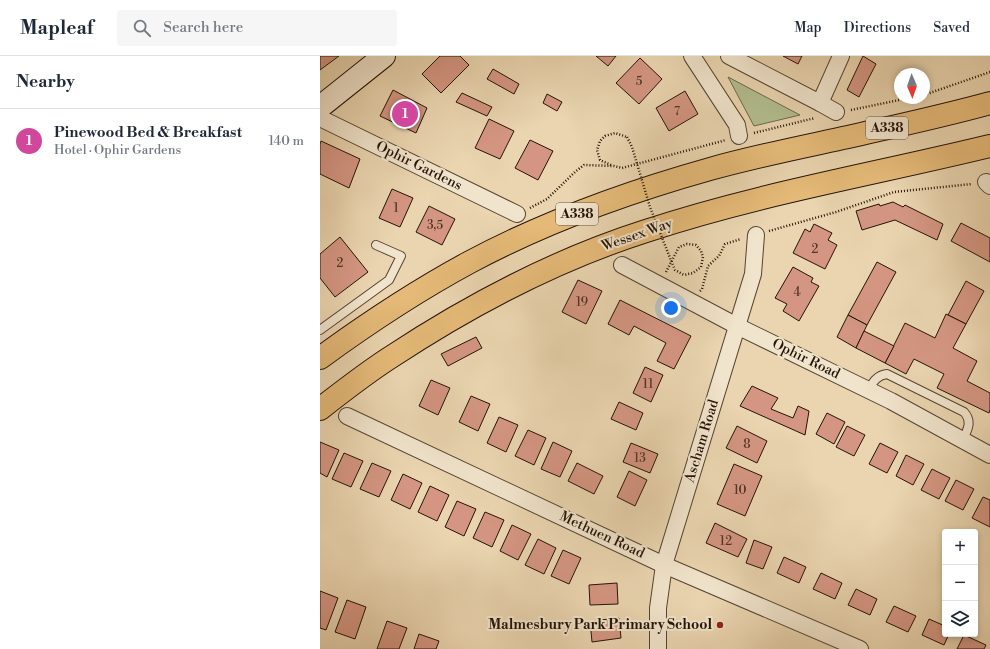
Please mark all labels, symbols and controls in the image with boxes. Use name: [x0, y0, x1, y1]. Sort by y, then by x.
search box: [117, 10, 397, 46]
text: Mapleaf: [20, 16, 93, 40]
icon: search: [131, 17, 153, 39]
text: Search here: [163, 18, 243, 37]
text: Map: [794, 19, 822, 37]
text: Directions: [844, 19, 911, 37]
text: Saved: [933, 19, 970, 37]
north arrow: [894, 68, 930, 104]
text: Nearby: [16, 71, 75, 93]
house number: 5: [636, 74, 643, 89]
pin: 1: [392, 99, 418, 129]
house number: 7: [674, 104, 680, 119]
road number: A338: [866, 117, 908, 139]
text: Pinewood Bed & Breakfast: [54, 123, 242, 142]
text: 1: [26, 133, 32, 149]
text: 140 m: [268, 133, 304, 149]
street label: Ophir Gardens: [373, 137, 465, 195]
text: Hotel · Ophir Gardens: [54, 142, 181, 158]
house number: 1: [393, 201, 399, 216]
road number: A338: [556, 203, 598, 225]
street label: Wessex Way: [598, 214, 675, 256]
house number: 3,5: [427, 218, 443, 233]
house number: 2: [812, 242, 819, 257]
house number: 2: [337, 256, 344, 271]
house number: 4: [793, 285, 801, 300]
house number: 19: [576, 295, 588, 310]
your location: [661, 298, 681, 318]
street label: Ophir Road: [769, 335, 843, 383]
house number: 11: [643, 377, 654, 392]
street label: Ascham Road: [681, 397, 723, 486]
house number: 8: [743, 437, 751, 452]
house number: 13: [634, 451, 646, 466]
house number: 10: [734, 483, 746, 498]
street label: Methuen Road: [557, 507, 647, 563]
map controls: [942, 529, 978, 637]
button: +: [942, 529, 978, 565]
house number: 12: [720, 534, 732, 549]
button: −: [942, 565, 978, 601]
button: layers: [942, 601, 978, 637]
place label: Malmesbury Park Primary School: [488, 616, 712, 634]
marker: Malmesbury Park Primary School: [715, 620, 725, 630]

